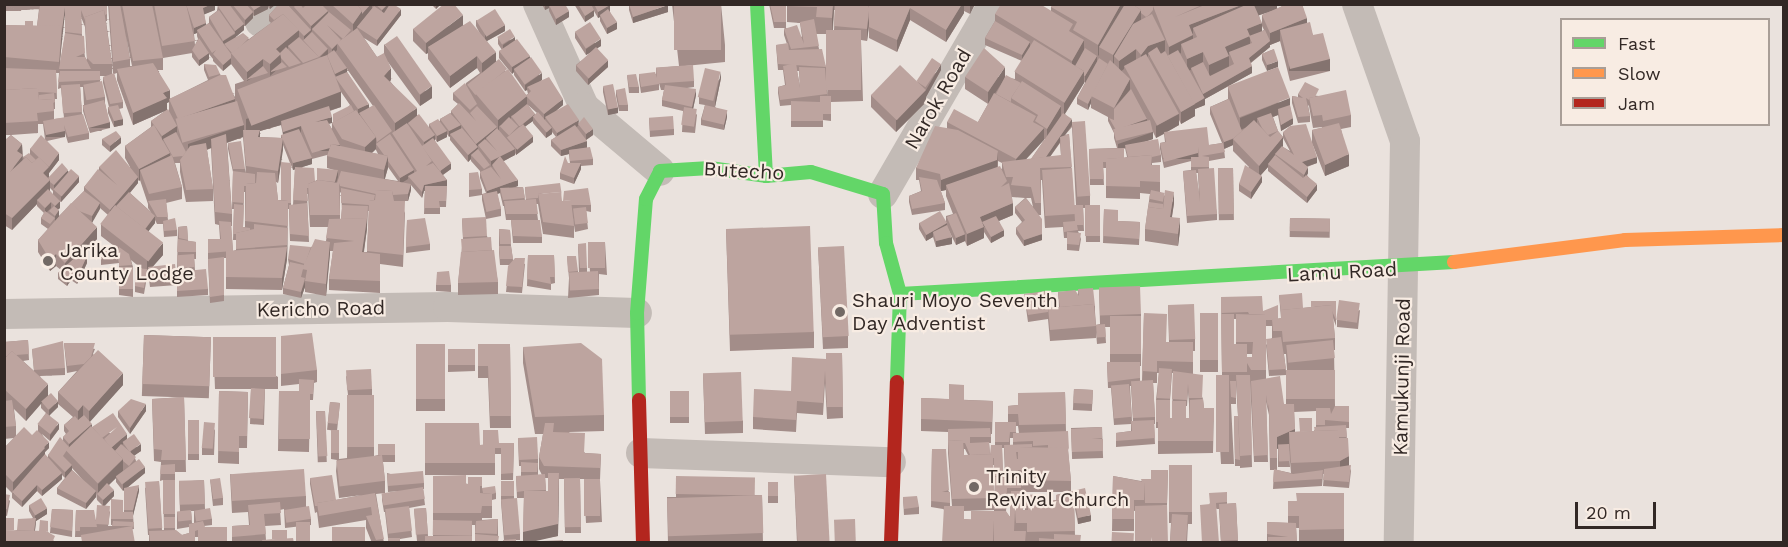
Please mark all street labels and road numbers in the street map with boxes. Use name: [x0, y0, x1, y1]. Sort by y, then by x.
street label: Narok Road: [899, 44, 977, 154]
street label: Butecho: [703, 157, 785, 185]
street label: Lamu Road: [1286, 257, 1398, 287]
street label: Kericho Road: [257, 296, 385, 322]
street label: Kamukunji Road: [1389, 298, 1415, 456]

